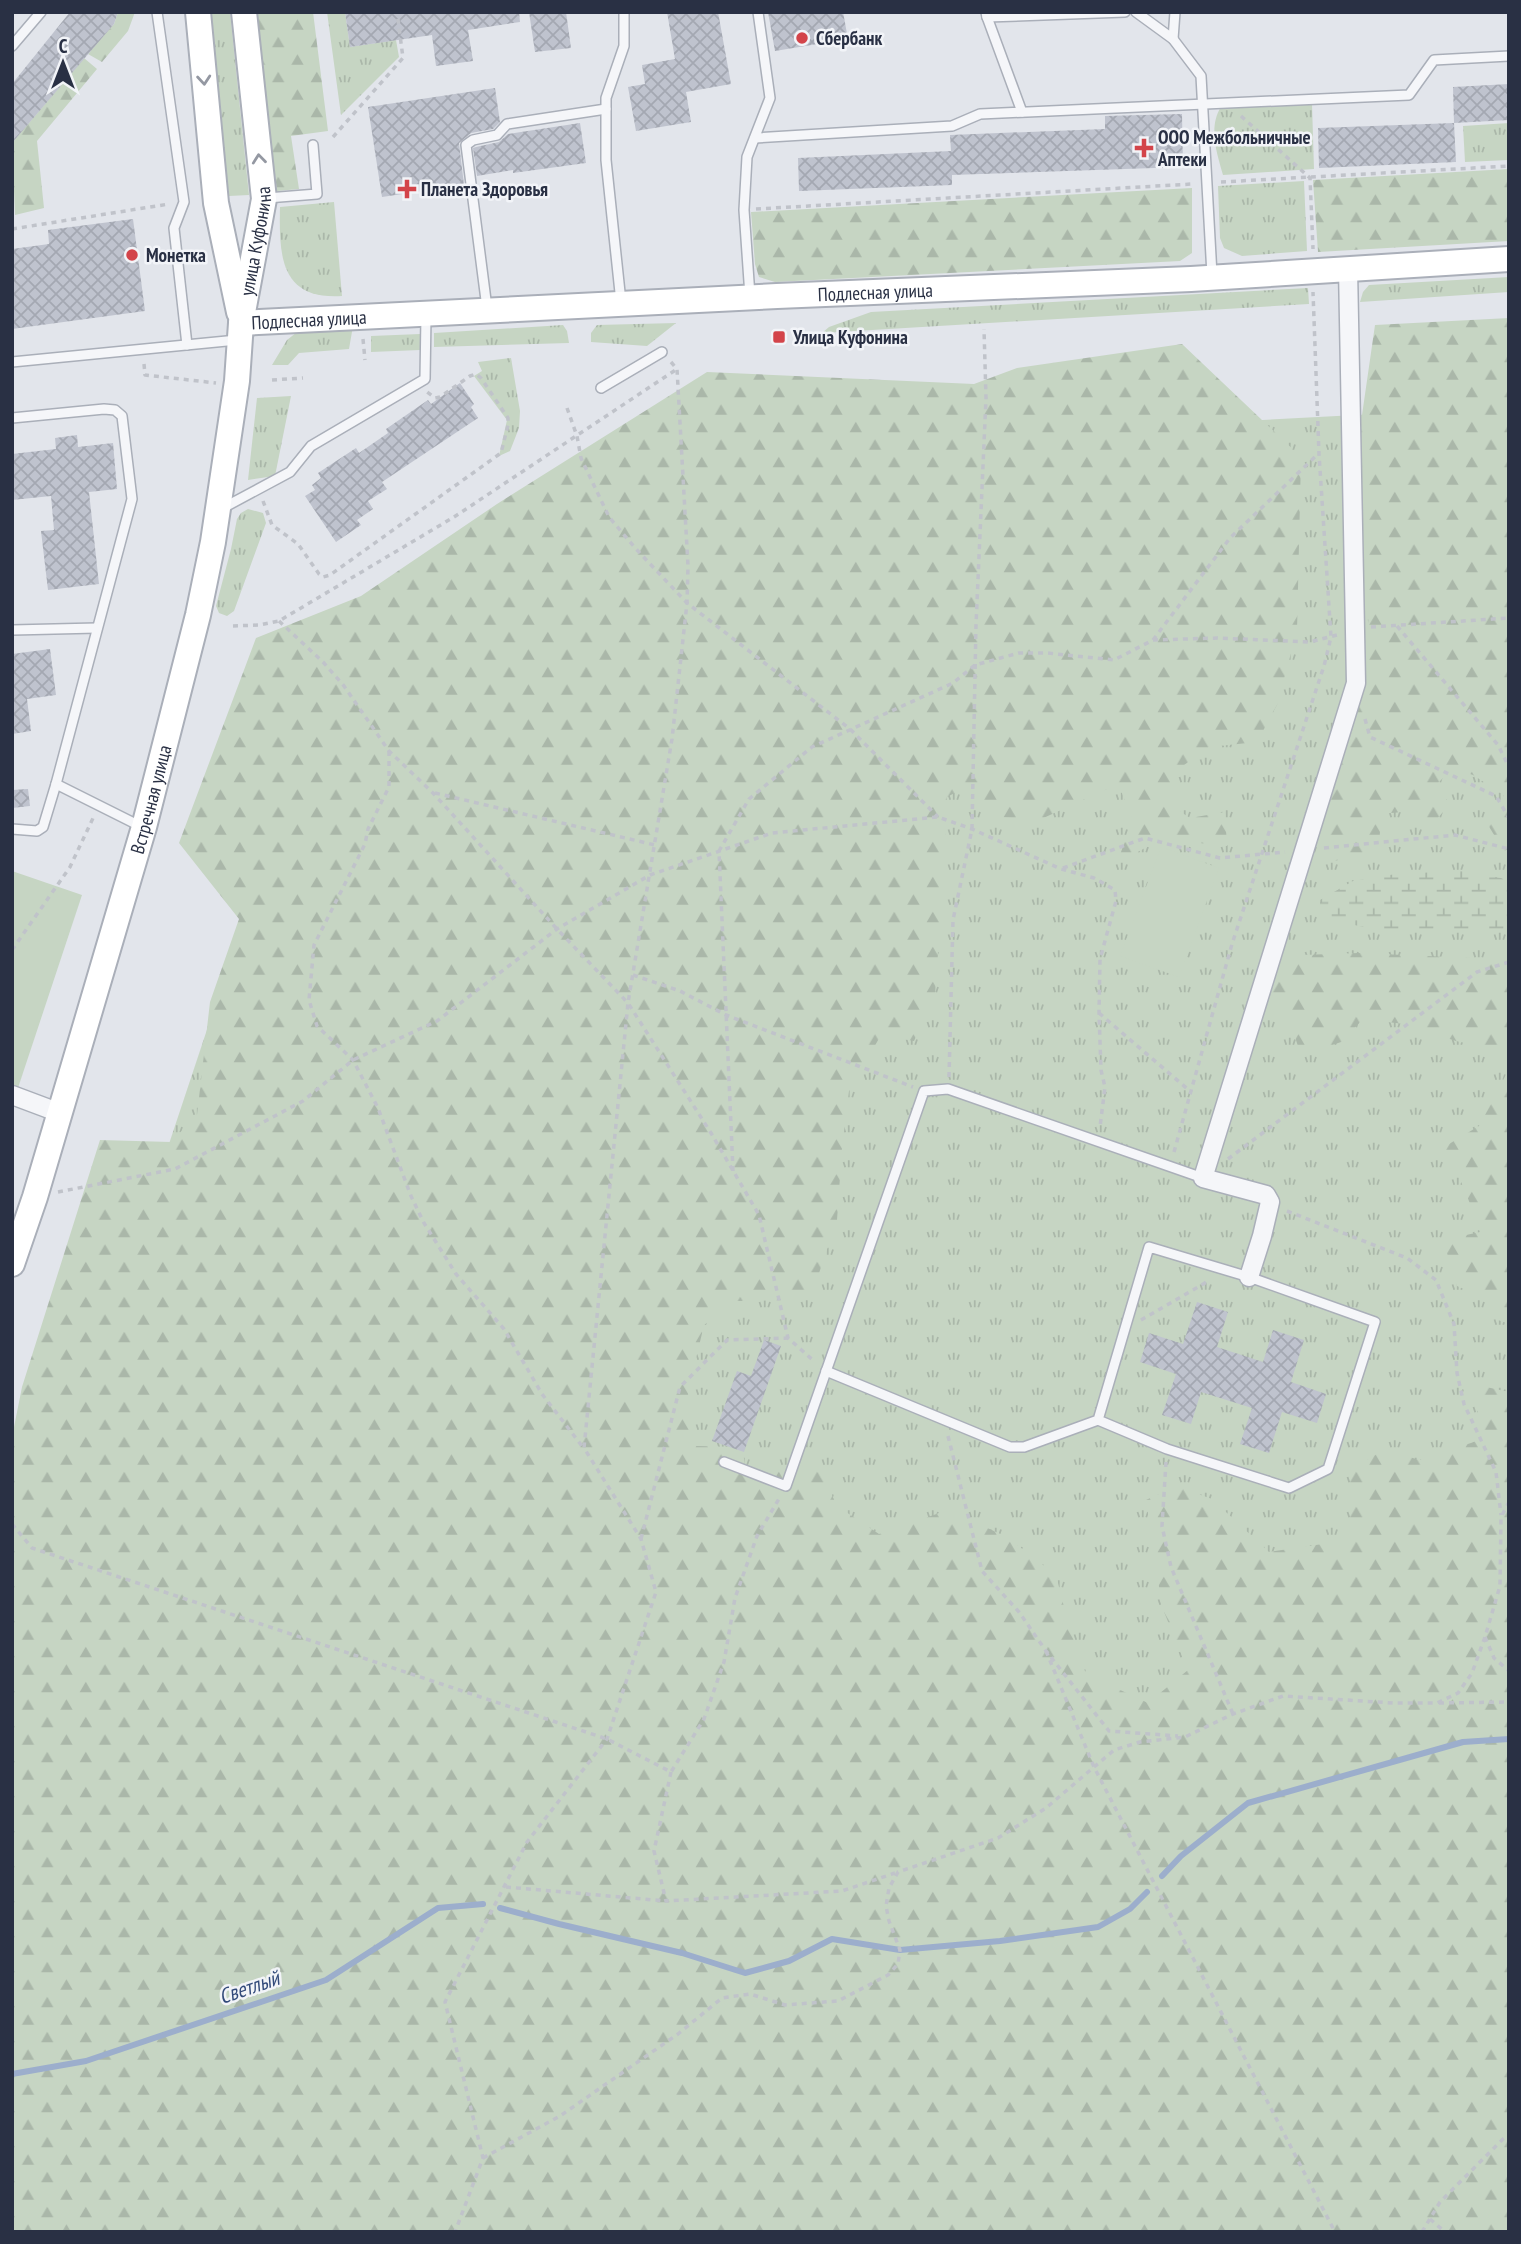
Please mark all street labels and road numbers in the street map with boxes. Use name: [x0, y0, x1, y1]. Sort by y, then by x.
street label: улица Куфонина: [234, 185, 276, 298]
street label: Подлесная улица: [817, 278, 933, 306]
street label: Подлесная улица: [251, 305, 367, 334]
street label: Встречная улица: [125, 742, 176, 857]

